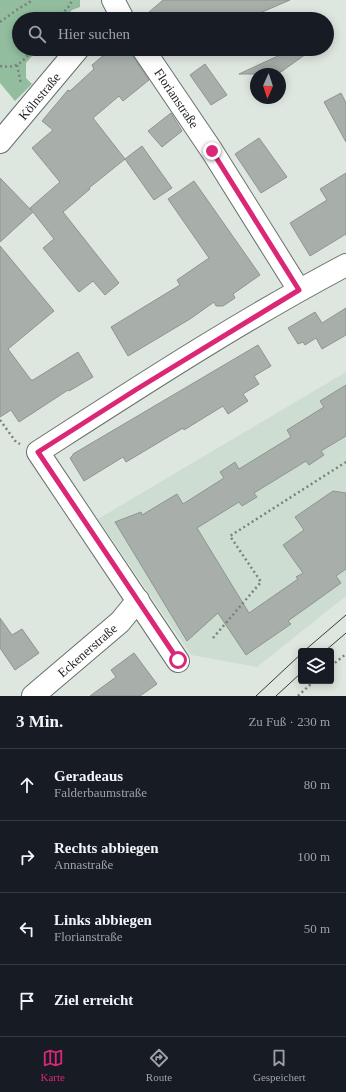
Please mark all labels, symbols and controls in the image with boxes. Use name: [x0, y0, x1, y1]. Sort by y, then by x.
search box: [12, 12, 334, 56]
icon: search: [26, 23, 48, 45]
text: Hier suchen: [58, 26, 130, 42]
street label: Florianstraße: [151, 66, 202, 131]
north arrow: [250, 68, 286, 104]
street label: Kölnstraße: [15, 69, 64, 123]
route end: [203, 142, 221, 160]
street label: Eckenerstraße: [55, 620, 120, 680]
map controls: [298, 648, 334, 684]
button: layers: [298, 648, 334, 684]
route start: [169, 651, 187, 669]
text: 3 Min.: [16, 712, 63, 731]
text: Zu Fuß · 230 m: [248, 714, 330, 729]
text: Geradeaus: [54, 768, 123, 784]
icon: ahead: [16, 774, 38, 796]
text: 80 m: [304, 777, 330, 792]
text: Falderbaumstraße: [54, 785, 147, 800]
text: Rechts abbiegen: [54, 840, 159, 856]
icon: right: [16, 846, 38, 868]
text: 100 m: [297, 849, 330, 864]
text: Annastraße: [54, 857, 113, 872]
text: Links abbiegen: [54, 912, 152, 928]
icon: left: [16, 918, 38, 940]
text: 50 m: [304, 921, 330, 936]
text: Florianstraße: [54, 929, 123, 944]
icon: arrive: [16, 990, 38, 1012]
text: Ziel erreicht: [54, 992, 133, 1008]
tab: Karte: [40, 1047, 65, 1083]
tab: Route: [146, 1047, 172, 1083]
tab: Gespeichert: [253, 1047, 306, 1083]

